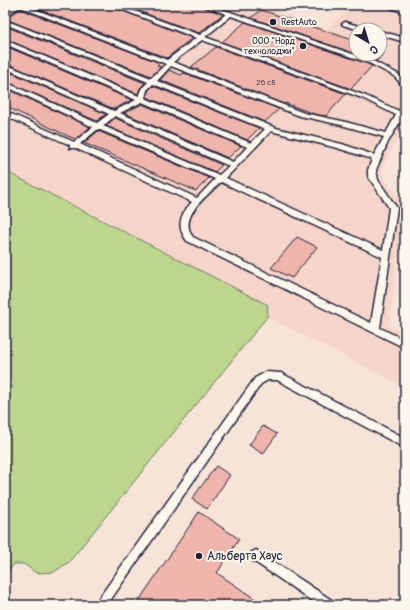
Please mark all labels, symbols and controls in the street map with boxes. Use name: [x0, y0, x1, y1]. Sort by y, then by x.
marker: RestAuto: [268, 17, 278, 27]
place label: RestAuto: [281, 17, 317, 28]
north arrow: [348, 22, 388, 62]
place label: ООО "Норд технолоджи": [244, 36, 296, 57]
marker: ООО "Норд технолоджи": [298, 41, 308, 51]
text: С: [367, 42, 381, 57]
house number: 26 с5: [256, 78, 276, 87]
place label: Альберта Хаус: [207, 549, 283, 564]
marker: Альберта Хаус: [194, 551, 204, 561]

